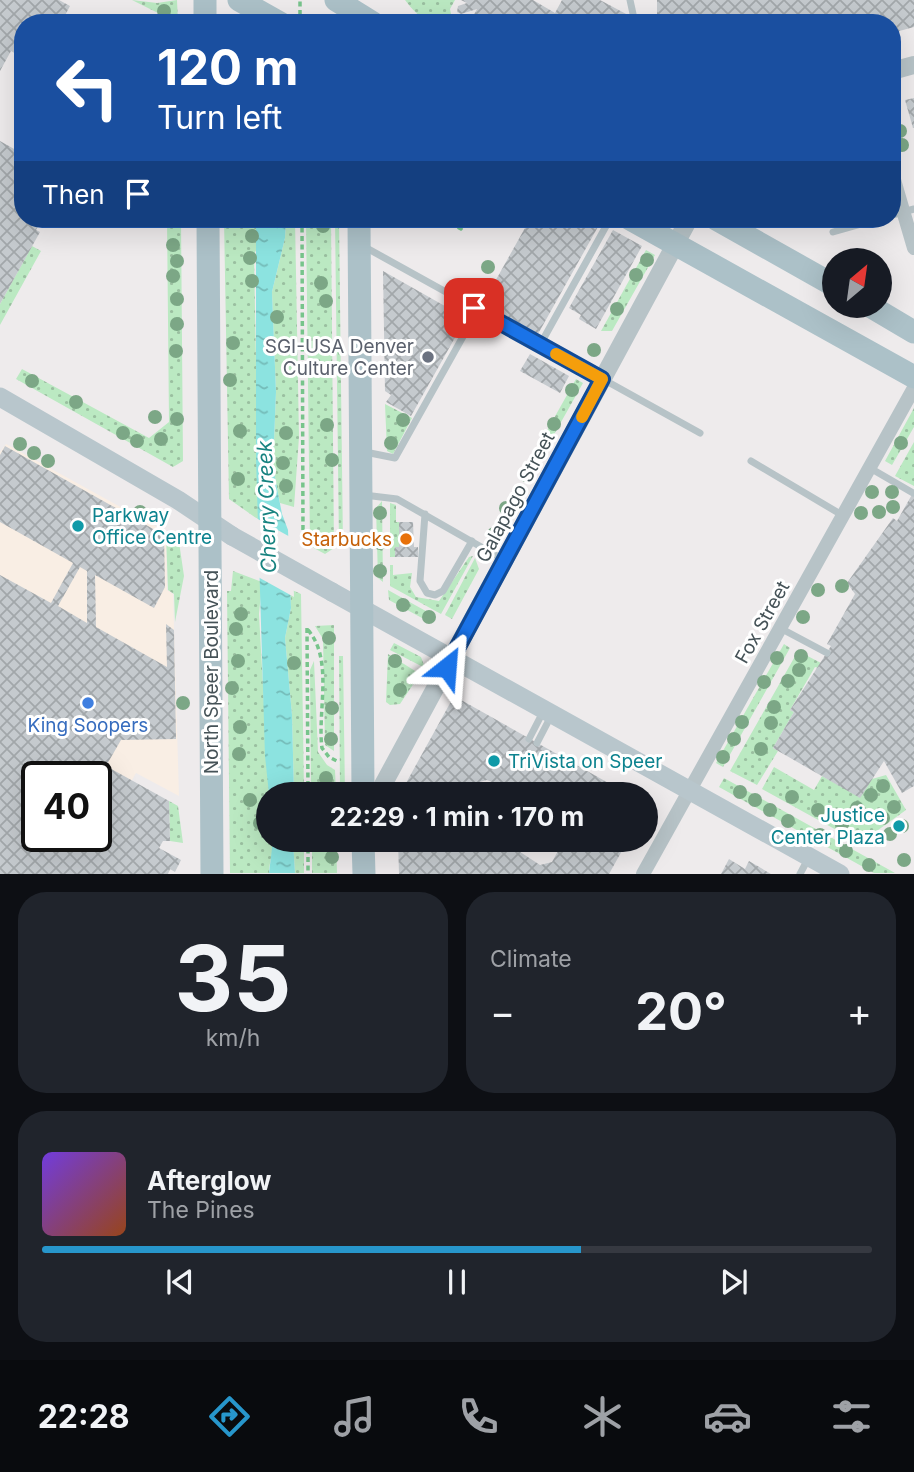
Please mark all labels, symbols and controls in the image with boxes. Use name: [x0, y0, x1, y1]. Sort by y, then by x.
text: 120 m: [157, 38, 298, 97]
icon: left: [42, 42, 133, 133]
text: Turn left: [157, 98, 282, 137]
icon: arrive: [119, 175, 157, 213]
text: Then: [42, 179, 105, 210]
north arrow: [822, 248, 892, 318]
map controls: [822, 248, 892, 318]
pin: [444, 278, 504, 338]
icon: arrive: [455, 289, 493, 327]
place label: SGI-USA Denver Culture Center: [265, 335, 414, 380]
marker: SGI-USA Denver Culture Center: [420, 349, 436, 365]
street label: Galapago Street: [471, 428, 560, 566]
water label: Cherry Creek: [252, 440, 281, 574]
place label: Parkway Office Centre: [92, 504, 212, 549]
marker: Parkway Office Centre: [70, 518, 86, 534]
place label: Starbucks: [301, 528, 392, 551]
marker: Starbucks: [398, 531, 414, 547]
street label: North Speer Boulevard: [200, 570, 223, 774]
street label: Fox Street: [730, 577, 794, 668]
position arrow: [410, 630, 484, 704]
marker: King Soopers: [80, 695, 96, 711]
place label: King Soopers: [28, 714, 148, 737]
place label: TriVista on Speer: [508, 750, 662, 773]
marker: TriVista on Speer: [486, 753, 502, 769]
speed limit sign: 40: [21, 761, 112, 852]
text: 22:29 · 1 min · 170 m: [330, 801, 584, 832]
place label: Justice Center Plaza: [771, 804, 885, 849]
marker: Justice Center Plaza: [891, 818, 907, 834]
text: 35: [175, 923, 291, 1033]
text: Climate: [490, 945, 572, 973]
text: 20°: [635, 980, 727, 1043]
text: −: [490, 989, 515, 1035]
text: +: [847, 989, 872, 1035]
text: km/h: [206, 1024, 260, 1052]
text: Afterglow: [147, 1165, 271, 1196]
text: The Pines: [147, 1196, 255, 1224]
icon: previous: [161, 1263, 199, 1301]
icon: pause: [438, 1263, 476, 1301]
icon: next: [715, 1263, 753, 1301]
icon: directions: [205, 1392, 254, 1441]
icon: music: [330, 1392, 379, 1441]
icon: phone: [454, 1392, 503, 1441]
icon: climate: [578, 1392, 627, 1441]
icon: car: [703, 1392, 752, 1441]
icon: filters: [827, 1392, 876, 1441]
text: 22:28: [38, 1397, 130, 1436]

